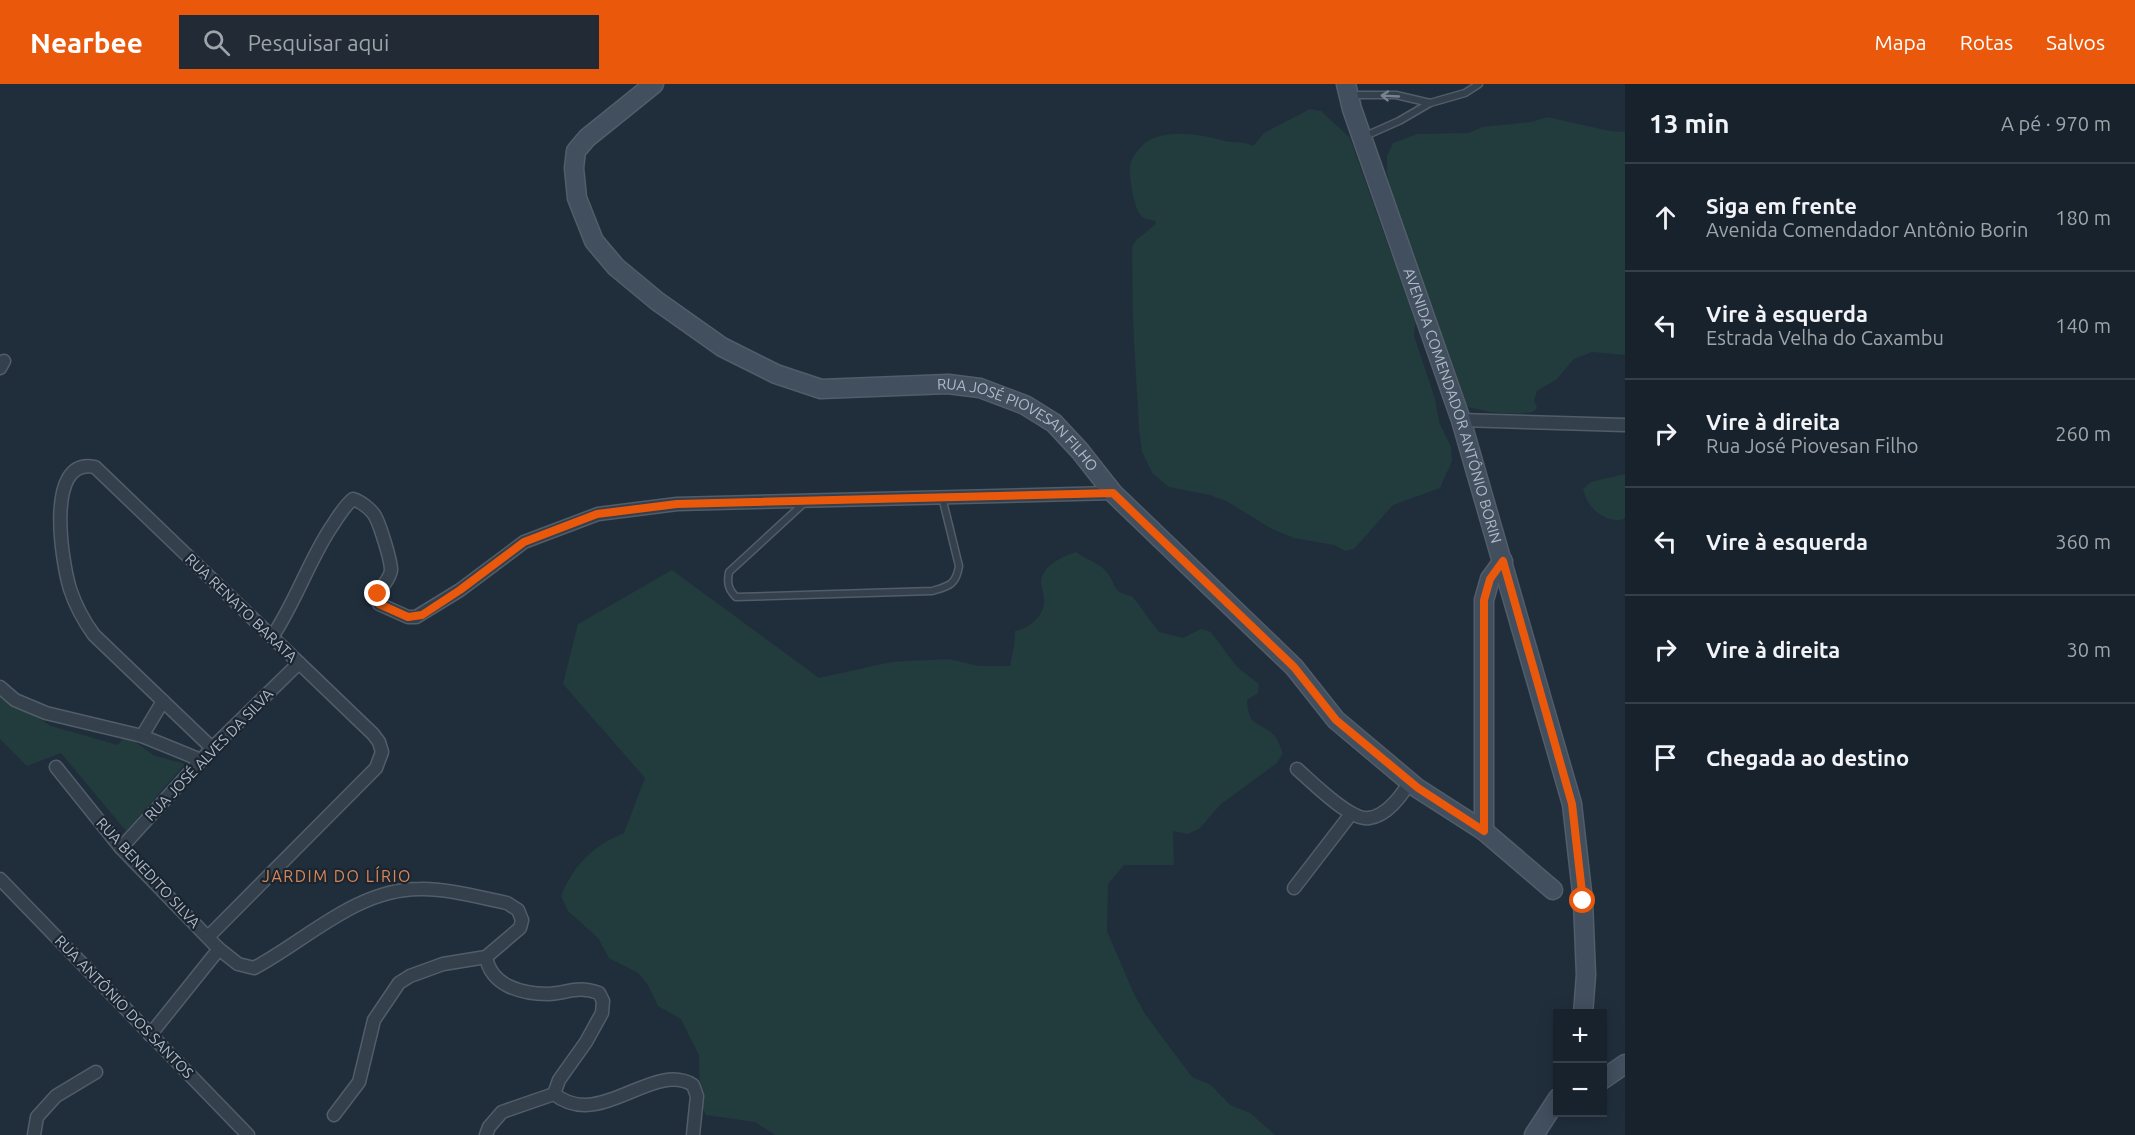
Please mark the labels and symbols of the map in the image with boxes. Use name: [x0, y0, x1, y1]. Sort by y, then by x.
one-way arrow: [1380, 90, 1400, 101]
street label: AVENIDA COMENDADOR ANTÔNIO BORIN: [1400, 266, 1505, 545]
street label: RUA JOSÉ PIOVESAN FILHO: [937, 375, 1102, 474]
street label: RUA RENATO BARATA: [182, 550, 301, 666]
route end: [364, 580, 390, 606]
street label: RUA JOSÉ ALVES DA SILVA: [141, 685, 276, 824]
street label: RUA BENEDITO SILVA: [93, 814, 204, 931]
district label: JARDIM DO LÍRIO: [262, 865, 412, 885]
route start: [1569, 887, 1595, 913]
street label: RUA ANTÔNIO DOS SANTOS: [52, 932, 197, 1082]

